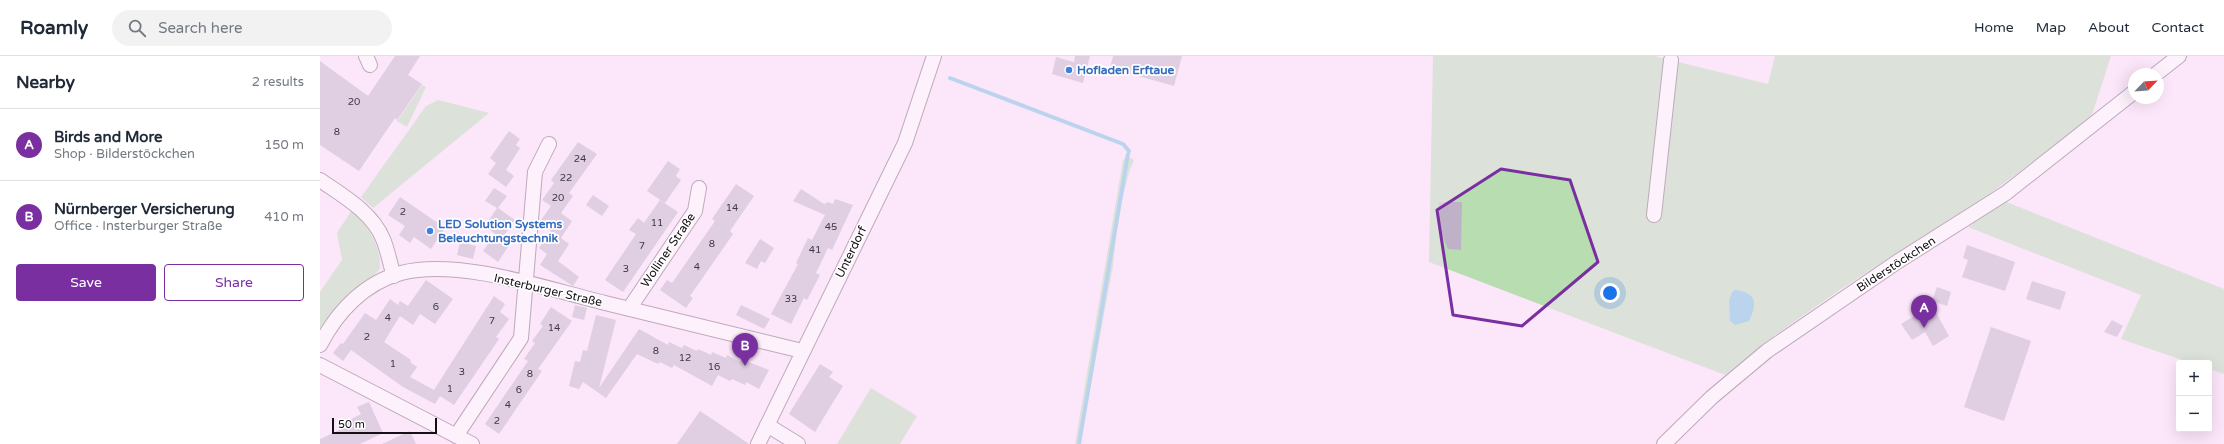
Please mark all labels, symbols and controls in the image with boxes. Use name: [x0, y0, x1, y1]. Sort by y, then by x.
search box: [112, 10, 392, 46]
text: Roamly: [20, 17, 88, 39]
icon: search: [126, 17, 148, 39]
text: Search here: [158, 19, 243, 37]
text: Home: [1974, 19, 2014, 36]
text: Map: [2036, 19, 2066, 36]
text: About: [2088, 19, 2130, 36]
text: Contact: [2152, 19, 2204, 36]
place label: Hofladen Erftaue: [1077, 63, 1175, 77]
marker: Hofladen Erftaue: [1064, 65, 1074, 75]
north arrow: [2128, 68, 2164, 104]
text: Nearby: [16, 72, 75, 93]
text: 2 results: [252, 74, 304, 90]
house number: 20: [348, 96, 360, 108]
house number: 8: [334, 126, 340, 138]
text: Birds and More: [54, 128, 162, 146]
text: A: [24, 137, 34, 153]
text: 150 m: [264, 137, 304, 153]
text: Shop · Bilderstöckchen: [54, 146, 195, 162]
house number: 24: [574, 153, 586, 165]
house number: 22: [560, 172, 572, 184]
house number: 20: [552, 192, 564, 204]
text: Nürnberger Versicherung: [54, 200, 235, 218]
house number: 14: [726, 202, 738, 214]
house number: 2: [400, 206, 406, 218]
text: B: [24, 209, 34, 225]
text: 410 m: [264, 209, 304, 225]
street label: Wolliner Straße: [638, 210, 698, 290]
place label: LED Solution Systems Beleuchtungstechnik: [438, 217, 562, 246]
house number: 11: [651, 217, 663, 229]
text: Office · Insterburger Straße: [54, 218, 222, 234]
house number: 45: [825, 221, 837, 233]
street label: Unterdorf: [832, 223, 870, 280]
marker: LED Solution Systems Beleuchtungstechnik: [425, 226, 435, 236]
street label: Bilderstöckchen: [1854, 233, 1938, 295]
house number: 8: [709, 238, 715, 250]
house number: 7: [639, 240, 645, 252]
house number: 41: [809, 244, 821, 256]
house number: 4: [694, 261, 700, 273]
house number: 3: [623, 263, 629, 275]
button: Save: [16, 264, 156, 301]
button: Share: [164, 264, 304, 301]
street label: Insterburger Straße: [492, 271, 604, 309]
your location: [1600, 283, 1620, 303]
house number: 33: [785, 293, 797, 305]
pin: A: [1911, 295, 1937, 328]
house number: 6: [433, 301, 439, 313]
house number: 4: [385, 312, 391, 324]
house number: 7: [489, 315, 495, 327]
house number: 14: [548, 322, 560, 334]
house number: 2: [364, 331, 370, 343]
pin: B: [732, 333, 758, 366]
house number: 8: [653, 345, 659, 357]
house number: 12: [679, 352, 691, 364]
house number: 1: [390, 358, 396, 370]
map controls: [2176, 360, 2212, 432]
button: +: [2176, 360, 2212, 396]
house number: 16: [708, 361, 720, 373]
house number: 3: [459, 366, 465, 378]
house number: 8: [527, 368, 533, 380]
house number: 1: [447, 383, 453, 395]
house number: 6: [516, 384, 522, 396]
button: −: [2176, 396, 2212, 432]
house number: 4: [505, 399, 511, 411]
house number: 2: [494, 415, 500, 427]
scale bar: [332, 416, 437, 435]
text: 50 m: [338, 418, 365, 431]

